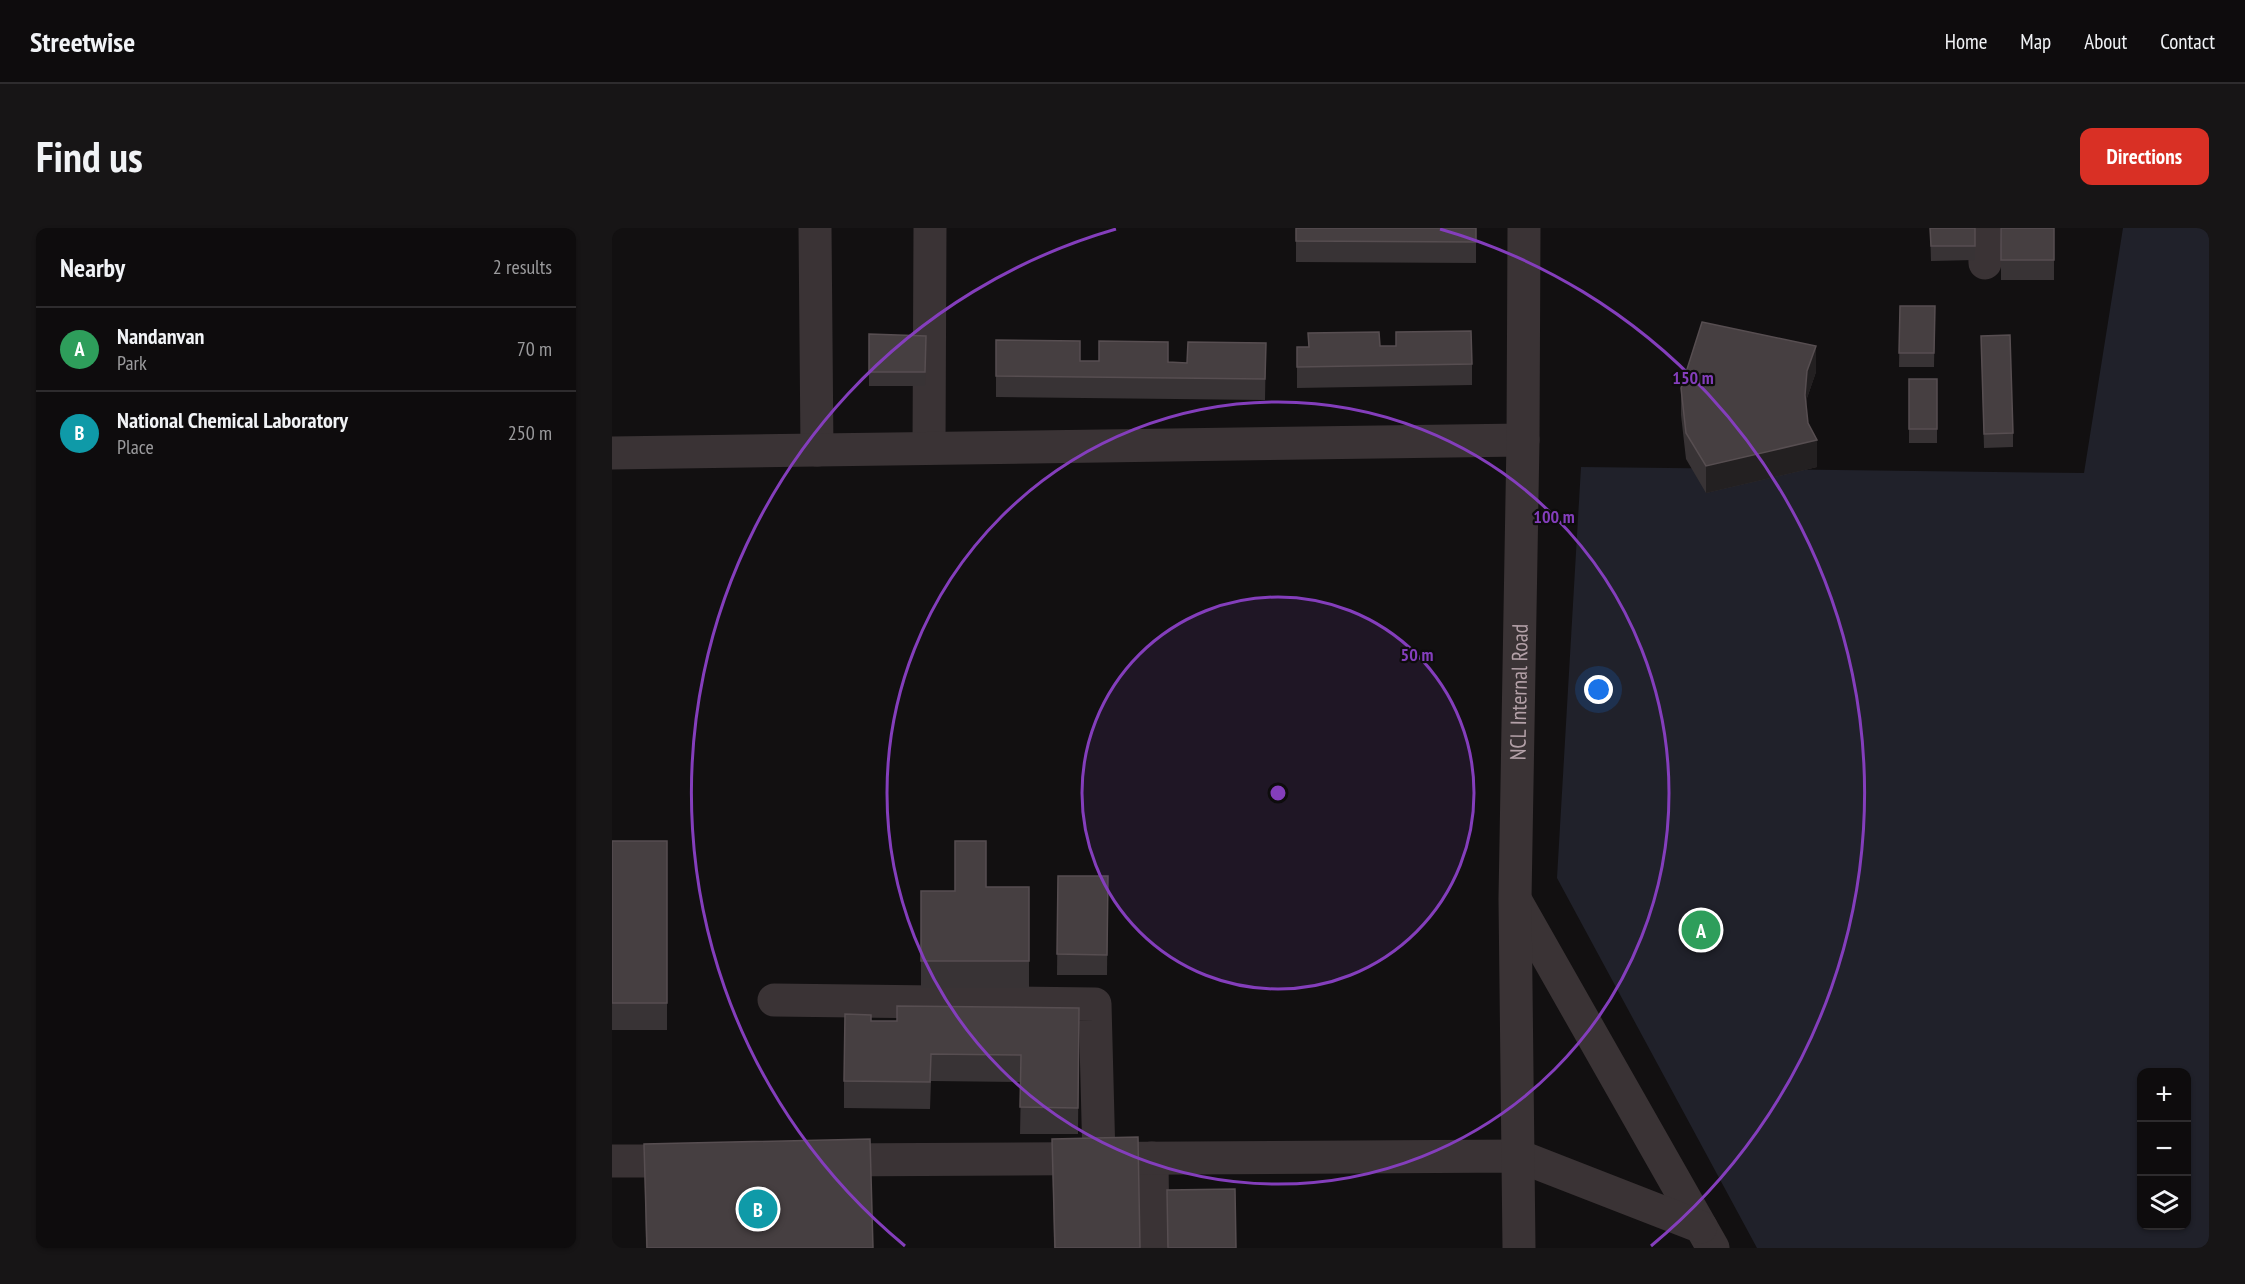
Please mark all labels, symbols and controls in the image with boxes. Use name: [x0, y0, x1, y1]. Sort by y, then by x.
text: Streetwise: [30, 23, 135, 60]
text: Home: [1945, 28, 1987, 55]
text: Map: [2020, 28, 2051, 55]
text: About: [2084, 28, 2127, 55]
text: Contact: [2160, 28, 2215, 55]
button: Directions: [2080, 128, 2209, 185]
text: Find us: [36, 129, 143, 184]
text: Nearby: [60, 251, 125, 284]
text: 2 results: [493, 254, 552, 280]
text: Nandanvan: [117, 322, 204, 350]
text: A: [74, 336, 85, 362]
text: 70 m: [517, 336, 552, 362]
text: Park: [117, 350, 147, 376]
text: 150 m: [1672, 366, 1714, 389]
text: National Chemical Laboratory: [117, 406, 348, 434]
text: B: [75, 420, 84, 446]
text: 250 m: [508, 420, 552, 446]
text: Place: [117, 434, 154, 460]
text: 100 m: [1533, 505, 1575, 528]
street label: NCL Internal Road: [1503, 624, 1534, 761]
text: 50 m: [1401, 643, 1433, 666]
your location: [1584, 675, 1613, 704]
centre of rings: [1268, 783, 1288, 803]
pin: A: [1682, 908, 1720, 952]
map controls: [2137, 1068, 2191, 1230]
button: +: [2137, 1068, 2191, 1122]
button: −: [2137, 1122, 2191, 1176]
button: layers: [2137, 1176, 2191, 1230]
pin: B: [738, 1186, 778, 1232]

